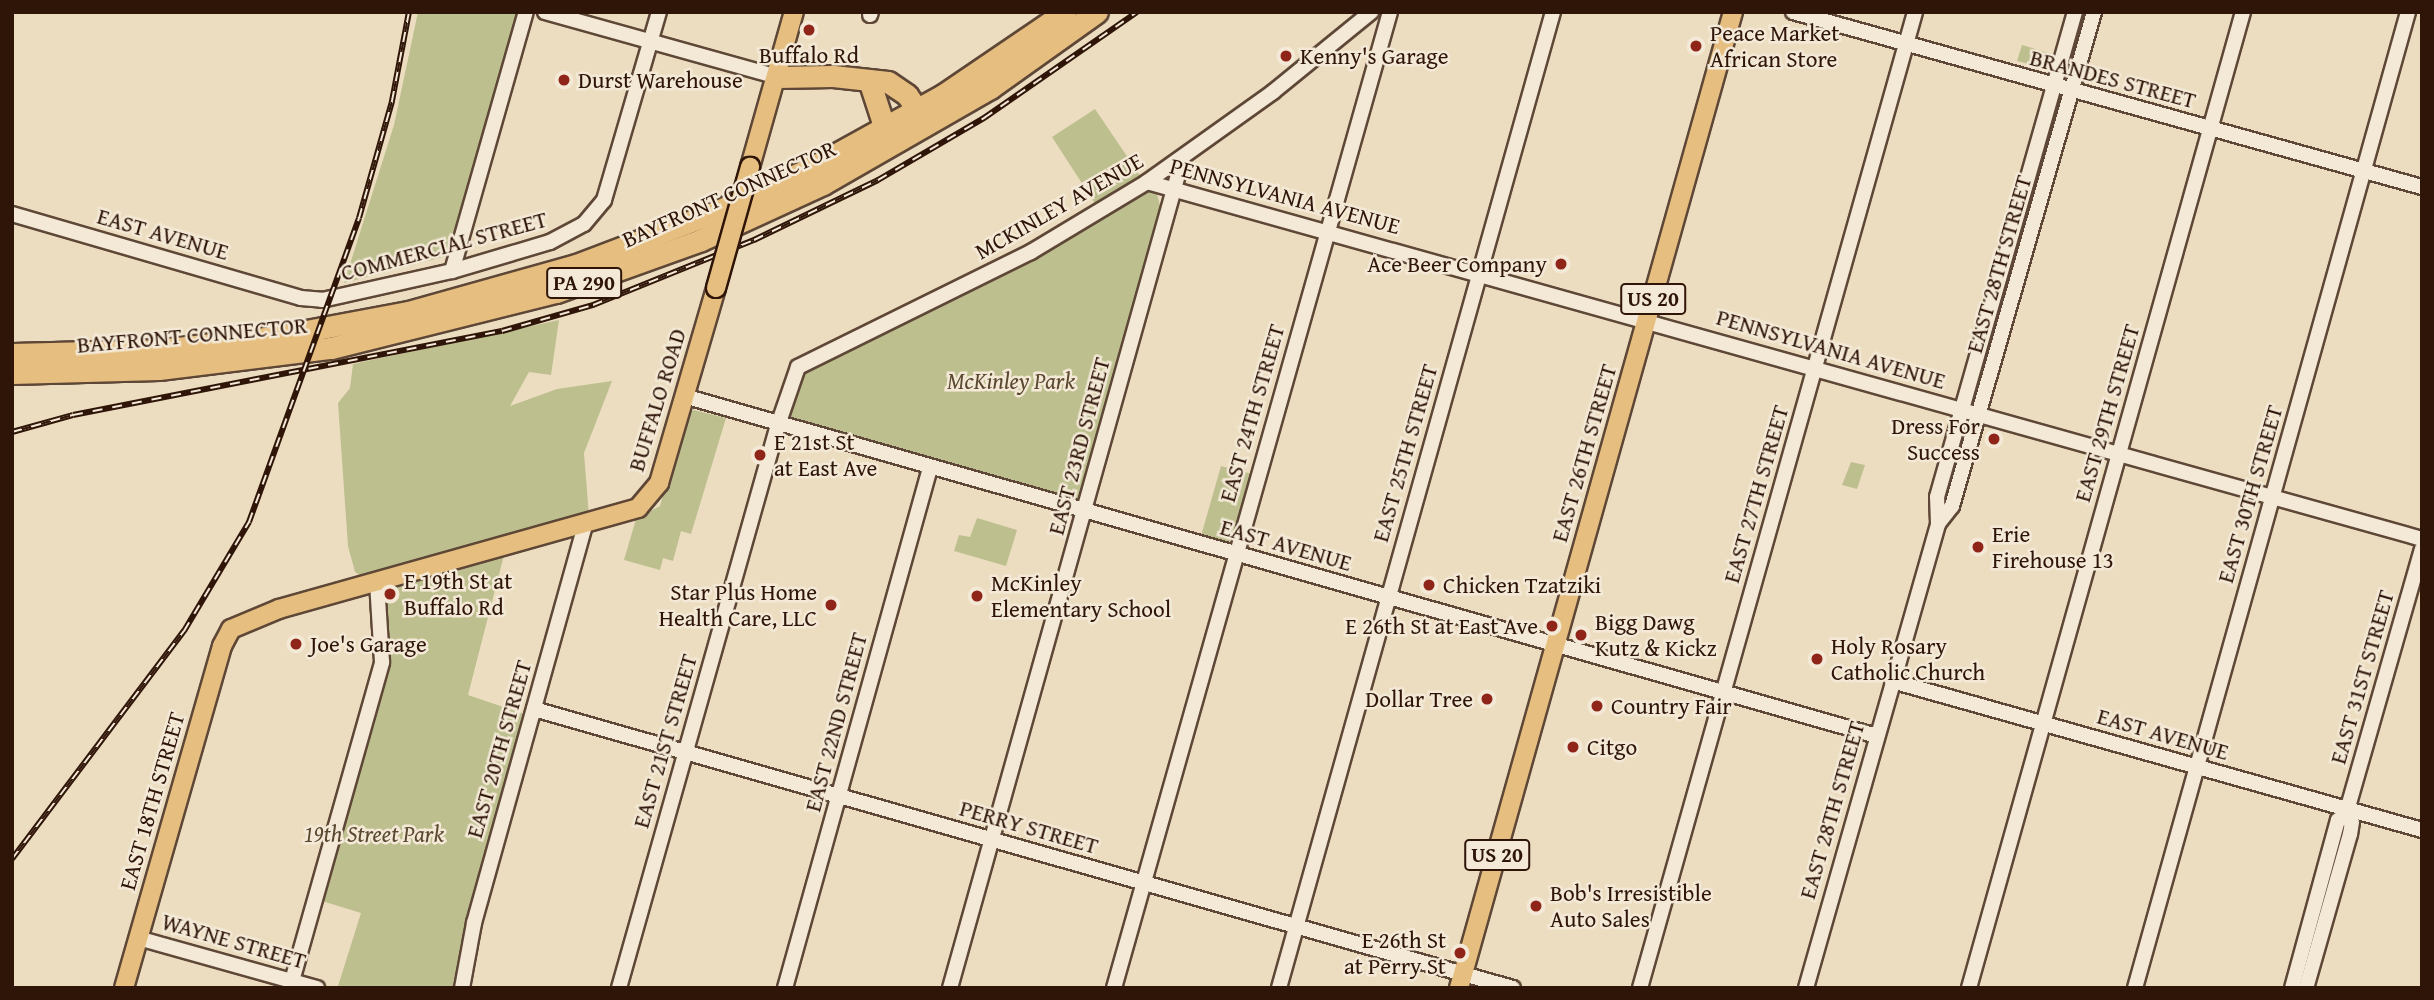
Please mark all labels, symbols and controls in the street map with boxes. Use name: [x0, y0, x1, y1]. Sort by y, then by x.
place label: Peace Market African Store: [1710, 19, 1839, 73]
marker: Buffalo Rd: [801, 22, 817, 38]
marker: Peace Market African Store: [1688, 38, 1704, 54]
place label: Buffalo Rd: [759, 41, 859, 69]
place label: Kenny's Garage: [1300, 42, 1449, 70]
street label: BRANDES STREET: [2027, 44, 2199, 114]
marker: Kenny's Garage: [1278, 48, 1294, 64]
place label: Durst Warehouse: [578, 66, 743, 94]
marker: Durst Warehouse: [556, 72, 572, 88]
street label: BAYFRONT CONNECTOR: [618, 134, 840, 254]
street label: MCKINLEY AVENUE: [970, 147, 1148, 265]
street label: PENNSYLVANIA AVENUE: [1167, 152, 1403, 240]
street label: EAST 28TH STREET: [1960, 172, 2038, 356]
street label: EAST AVENUE: [94, 202, 232, 266]
street label: COMMERCIAL STREET: [338, 205, 550, 287]
place label: Ace Beer Company: [1367, 250, 1547, 278]
marker: Ace Beer Company: [1553, 256, 1569, 272]
road number: PA 290: [546, 266, 622, 300]
road number: US 20: [1620, 282, 1686, 316]
street label: PENNSYLVANIA AVENUE: [1713, 303, 1949, 395]
street label: BAYFRONT CONNECTOR: [76, 311, 308, 359]
street label: EAST 24TH STREET: [1213, 321, 1291, 505]
street label: EAST 29TH STREET: [2068, 321, 2146, 505]
street label: BUFFALO ROAD: [622, 325, 692, 475]
street label: EAST 23RD STREET: [1042, 354, 1116, 538]
street label: EAST 25TH STREET: [1366, 361, 1444, 545]
street label: EAST 26TH STREET: [1545, 361, 1623, 545]
park label: McKinley Park: [947, 367, 1075, 395]
street label: EAST 27TH STREET: [1717, 402, 1795, 586]
street label: EAST 30TH STREET: [2211, 402, 2289, 586]
place label: Dress For Success: [1891, 412, 1980, 466]
place label: E 21st St at East Ave: [774, 428, 877, 482]
marker: Dress For Success: [1986, 431, 2002, 447]
marker: E 21st St at East Ave: [752, 447, 768, 463]
street label: EAST AVENUE: [1217, 513, 1355, 577]
place label: Erie Firehouse 13: [1992, 520, 2114, 574]
marker: Erie Firehouse 13: [1970, 539, 1986, 555]
place label: E 19th St at Buffalo Rd: [404, 567, 512, 621]
place label: McKinley Elementary School: [991, 569, 1171, 623]
place label: Chicken Tzatziki: [1443, 571, 1601, 599]
marker: Chicken Tzatziki: [1421, 577, 1437, 593]
place label: Star Plus Home Health Care, LLC: [659, 578, 817, 632]
marker: E 19th St at Buffalo Rd: [382, 586, 398, 602]
street label: EAST 31ST STREET: [2324, 587, 2400, 767]
marker: McKinley Elementary School: [969, 588, 985, 604]
marker: Star Plus Home Health Care, LLC: [823, 597, 839, 613]
place label: Bigg Dawg Kutz & Kickz: [1595, 608, 1717, 662]
place label: E 26th St at East Ave: [1345, 612, 1538, 640]
marker: E 26th St at East Ave: [1544, 618, 1560, 634]
marker: Bigg Dawg Kutz & Kickz: [1573, 627, 1589, 643]
street label: EAST 22ND STREET: [799, 629, 873, 815]
place label: Joe's Garage: [310, 630, 427, 658]
place label: Holy Rosary Catholic Church: [1831, 632, 1985, 686]
marker: Joe's Garage: [288, 636, 304, 652]
street label: EAST 21ST STREET: [627, 651, 703, 831]
marker: Holy Rosary Catholic Church: [1809, 651, 1825, 667]
street label: EAST 20TH STREET: [460, 657, 538, 841]
place label: Dollar Tree: [1365, 685, 1473, 713]
marker: Dollar Tree: [1479, 691, 1495, 707]
place label: Country Fair: [1611, 692, 1732, 720]
marker: Country Fair: [1589, 698, 1605, 714]
street label: EAST AVENUE: [2094, 702, 2232, 766]
street label: EAST 18TH STREET: [113, 709, 191, 893]
street label: EAST 28TH STREET: [1793, 718, 1871, 902]
place label: Citgo: [1587, 733, 1637, 761]
marker: Citgo: [1565, 739, 1581, 755]
street label: PERRY STREET: [957, 794, 1101, 860]
park label: 19th Street Park: [304, 820, 444, 848]
road number: US 20: [1464, 838, 1530, 872]
place label: Bob's Irresistible Auto Sales: [1550, 879, 1712, 933]
marker: Bob's Irresistible Auto Sales: [1528, 898, 1544, 914]
street label: WAYNE STREET: [159, 907, 309, 975]
place label: E 26th St at Perry St: [1344, 926, 1446, 980]
marker: E 26th St at Perry St: [1452, 945, 1468, 961]

